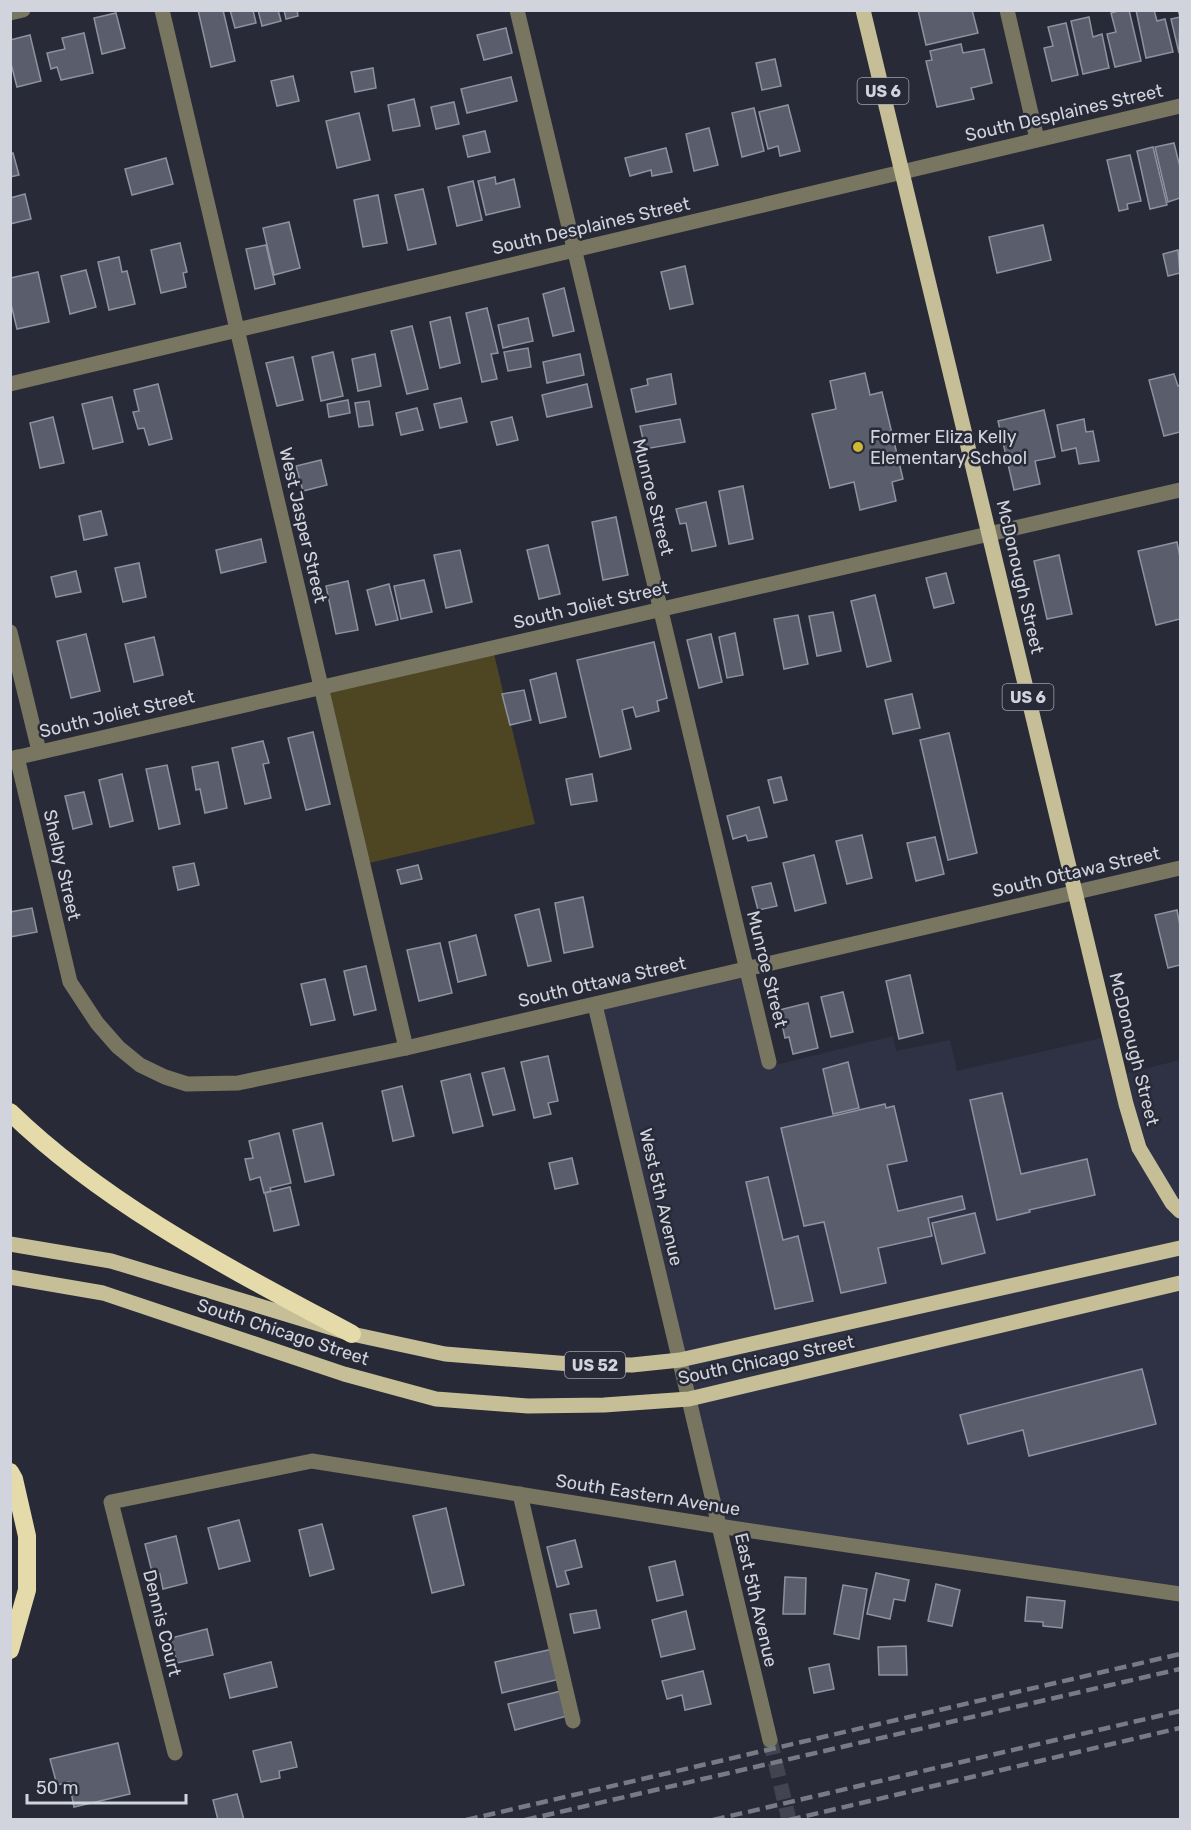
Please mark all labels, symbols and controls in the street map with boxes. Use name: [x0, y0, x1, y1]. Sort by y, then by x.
road number: US 6: [858, 78, 908, 104]
street label: South Desplaines Street: [963, 80, 1165, 146]
street label: South Desplaines Street: [490, 193, 692, 259]
place label: Former Eliza Kelly Elementary School: [870, 426, 1027, 469]
street label: Munroe Street: [628, 436, 678, 558]
marker: Former Eliza Kelly Elementary School: [851, 440, 865, 454]
street label: West Jasper Street: [274, 445, 332, 605]
street label: McDonough Street: [992, 498, 1048, 656]
street label: South Joliet Street: [511, 576, 671, 634]
road number: US 6: [1002, 684, 1054, 710]
street label: South Joliet Street: [37, 685, 197, 743]
street label: Shelby Street: [39, 808, 85, 922]
street label: South Ottawa Street: [990, 842, 1162, 902]
street label: Munroe Street: [742, 908, 792, 1030]
street label: South Ottawa Street: [516, 952, 688, 1012]
street label: McDonough Street: [1104, 970, 1164, 1128]
street label: West 5th Avenue: [634, 1126, 688, 1268]
street label: South Chicago Street: [194, 1294, 372, 1370]
street label: South Chicago Street: [676, 1331, 856, 1389]
road number: US 52: [565, 1352, 625, 1378]
street label: South Eastern Avenue: [554, 1470, 742, 1520]
street label: East 5th Avenue: [730, 1531, 782, 1669]
street label: Dennis Court: [138, 1567, 186, 1679]
scale bar: [27, 1767, 186, 1805]
text: 50 m: [36, 1777, 79, 1799]

